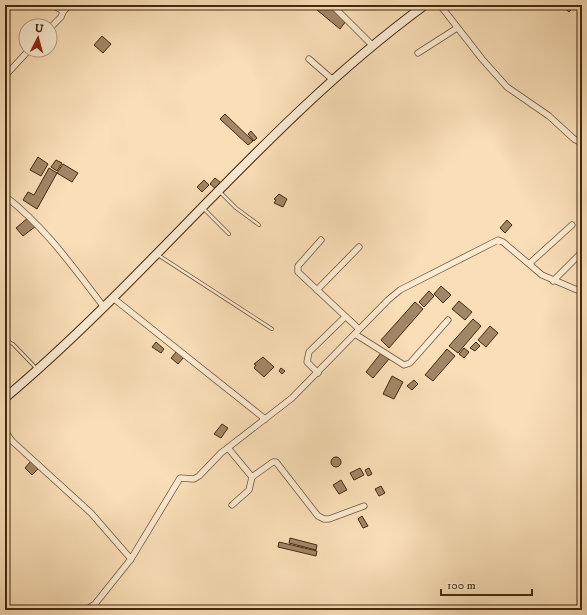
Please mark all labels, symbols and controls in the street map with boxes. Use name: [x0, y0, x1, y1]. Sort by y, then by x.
north arrow: [18, 18, 58, 58]
text: U: [34, 22, 44, 37]
scale bar: [441, 571, 532, 597]
text: 100 m: [447, 578, 476, 593]

